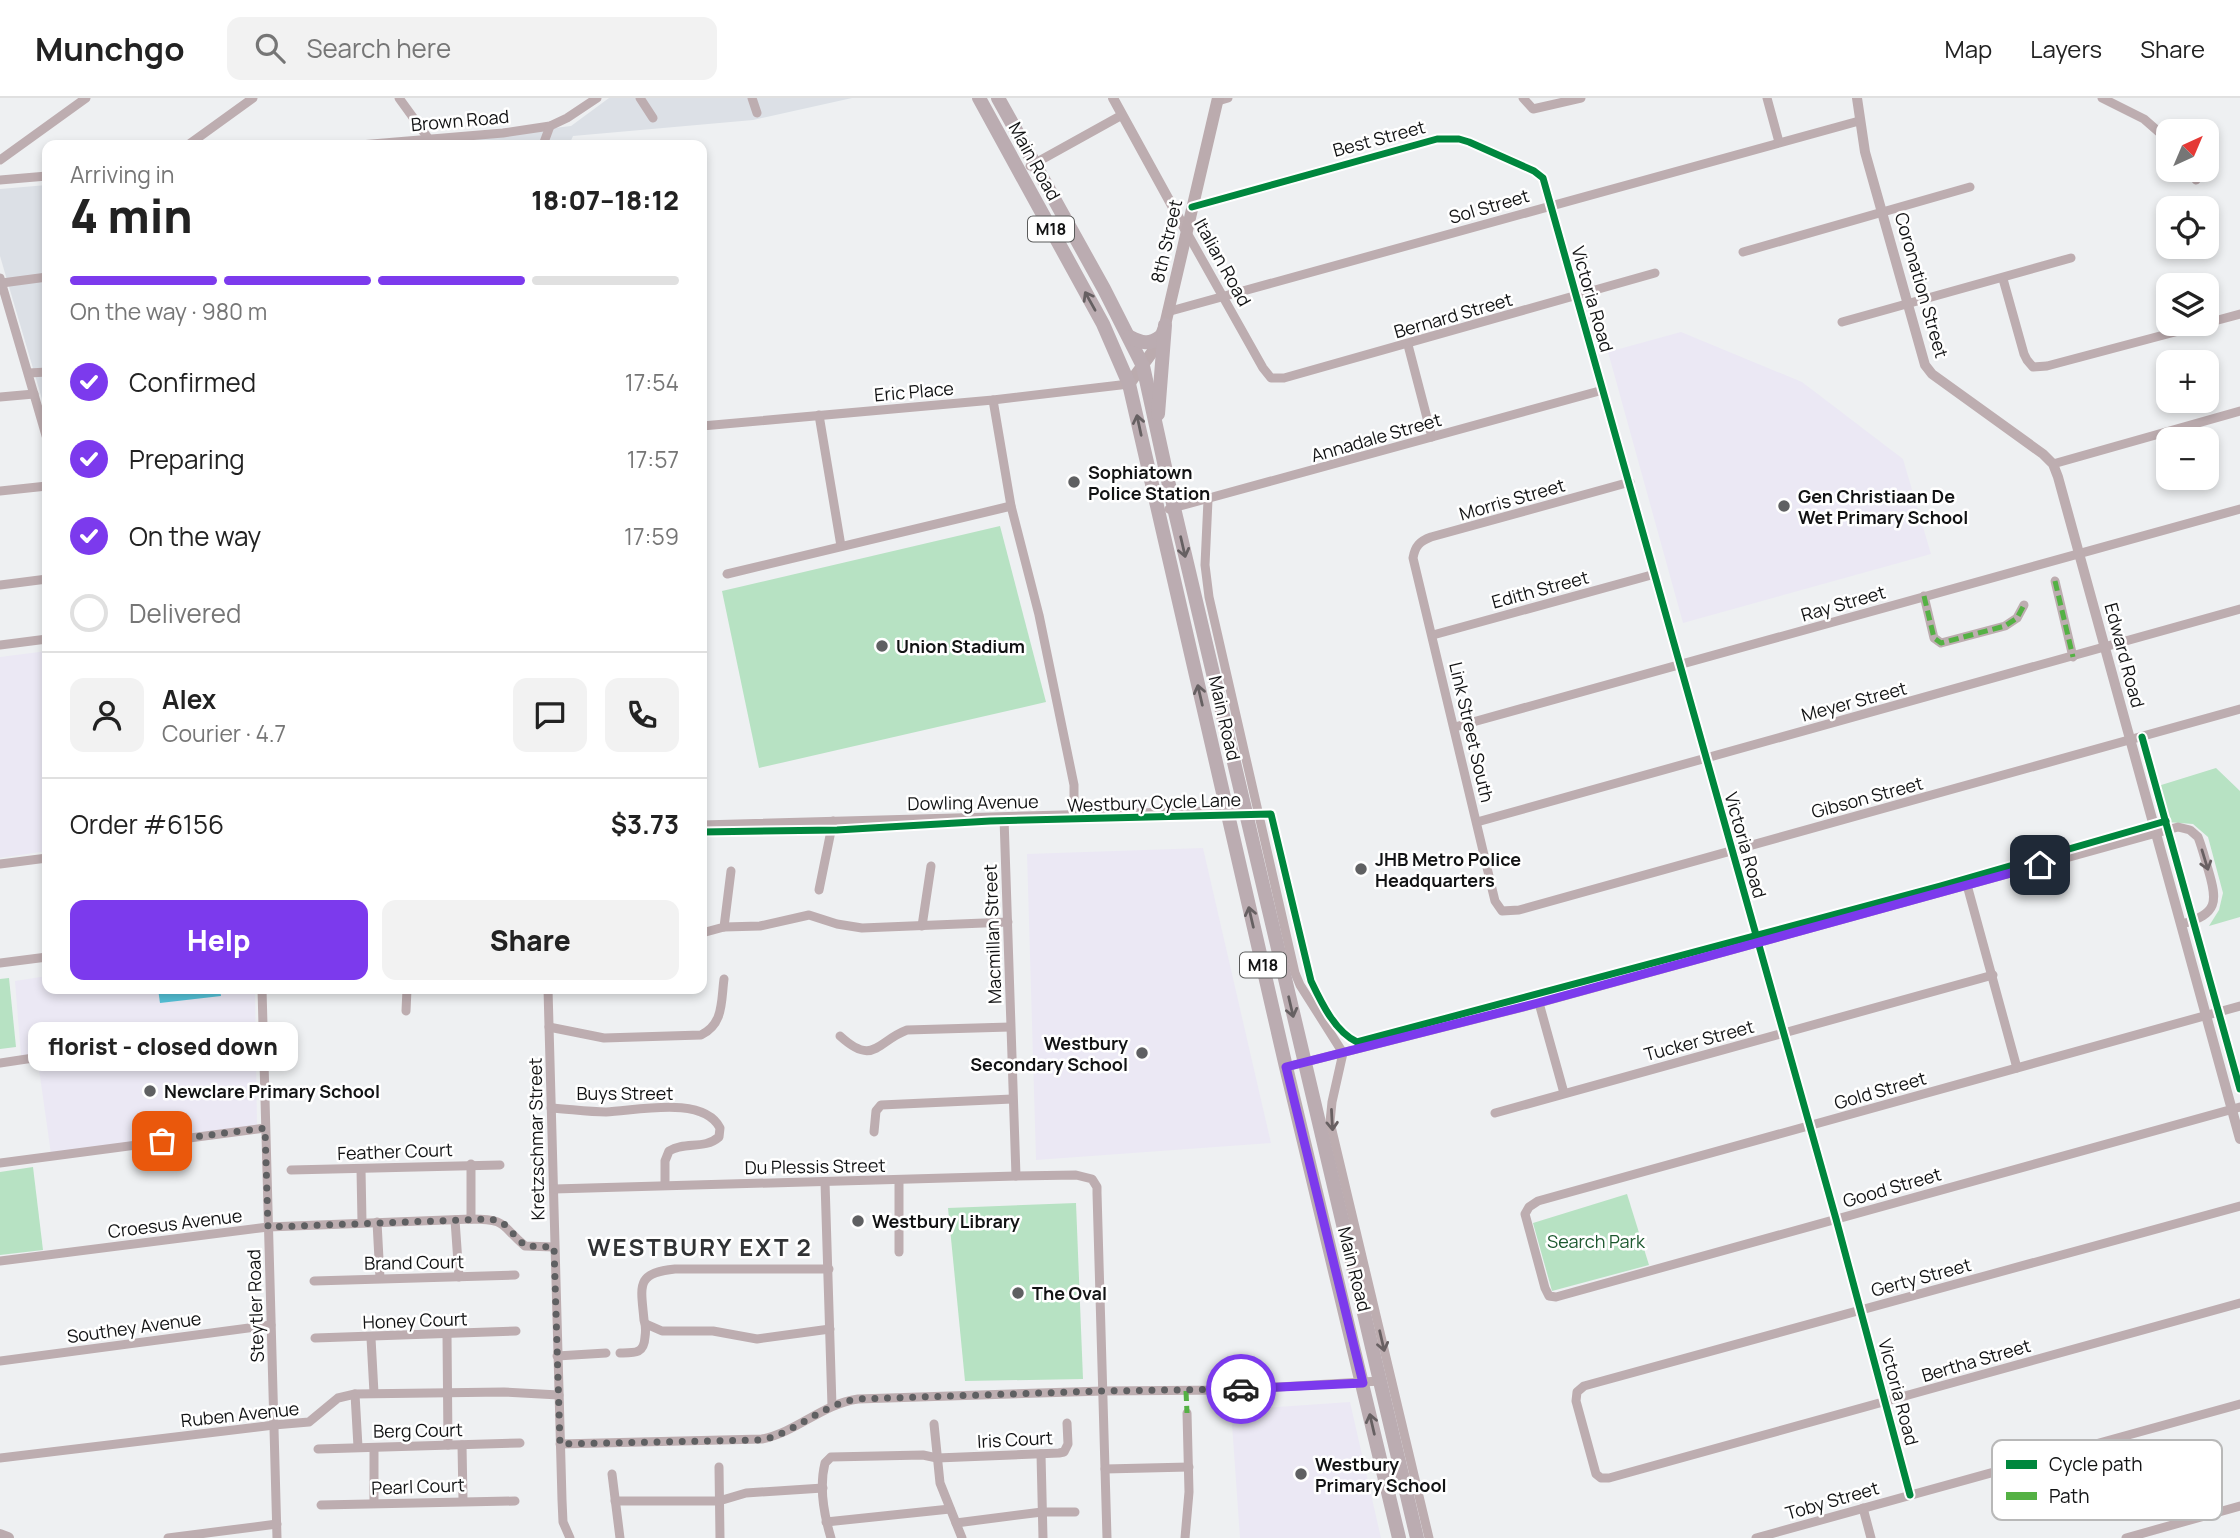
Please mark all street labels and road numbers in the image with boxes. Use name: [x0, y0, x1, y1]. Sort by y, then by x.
street label: Brown Road: [410, 104, 510, 136]
street label: Best Street: [1330, 114, 1428, 162]
street label: Main Road: [1004, 117, 1066, 205]
street label: Sol Street: [1446, 183, 1532, 229]
street label: 8th Street: [1145, 197, 1187, 285]
street label: Coronation Street: [1890, 209, 1954, 361]
street label: Italian Road: [1189, 214, 1257, 310]
road number: M18: [1028, 217, 1074, 242]
street label: Victoria Road: [1566, 243, 1620, 355]
street label: Bernard Street: [1391, 287, 1515, 343]
street label: Eric Place: [873, 376, 955, 406]
street label: Annadale Street: [1308, 407, 1444, 467]
street label: Morris Street: [1456, 472, 1568, 526]
street label: Edith Street: [1489, 565, 1591, 613]
street label: Ray Street: [1798, 580, 1888, 626]
street label: Edward Road: [2100, 600, 2150, 710]
street label: Link Street South: [1444, 659, 1500, 805]
street label: Main Road: [1204, 673, 1246, 763]
street label: Meyer Street: [1799, 675, 1909, 727]
street label: Gibson Street: [1808, 771, 1926, 823]
street label: Westbury Cycle Lane: [1067, 787, 1241, 817]
street label: Dowling Avenue: [907, 789, 1039, 815]
street label: Victoria Road: [1719, 789, 1773, 901]
street label: Macmillan Street: [978, 864, 1006, 1004]
road number: M18: [1240, 952, 1286, 978]
street label: Tucker Street: [1641, 1014, 1757, 1066]
street label: Kretzschmar Street: [523, 1058, 549, 1220]
street label: Gold Street: [1831, 1065, 1929, 1115]
street label: Buys Street: [576, 1081, 674, 1105]
street label: Feather Court: [337, 1137, 453, 1165]
street label: Du Plessis Street: [744, 1153, 886, 1179]
street label: Good Street: [1840, 1162, 1944, 1212]
street label: Croesus Avenue: [106, 1203, 244, 1243]
street label: Main Road: [1333, 1224, 1377, 1314]
street label: Steytler Road: [241, 1249, 269, 1363]
street label: Brand Court: [364, 1249, 464, 1275]
street label: Gerty Street: [1868, 1252, 1974, 1302]
street label: Southey Avenue: [65, 1306, 203, 1348]
street label: Honey Court: [362, 1306, 468, 1334]
street label: Bertha Street: [1919, 1333, 2033, 1387]
street label: Victoria Road: [1873, 1336, 1925, 1448]
street label: Ruben Avenue: [180, 1396, 300, 1432]
street label: Berg Court: [373, 1417, 463, 1443]
street label: Iris Court: [976, 1425, 1054, 1453]
street label: Pearl Court: [371, 1472, 465, 1500]
street label: Toby Street: [1783, 1475, 1881, 1525]

